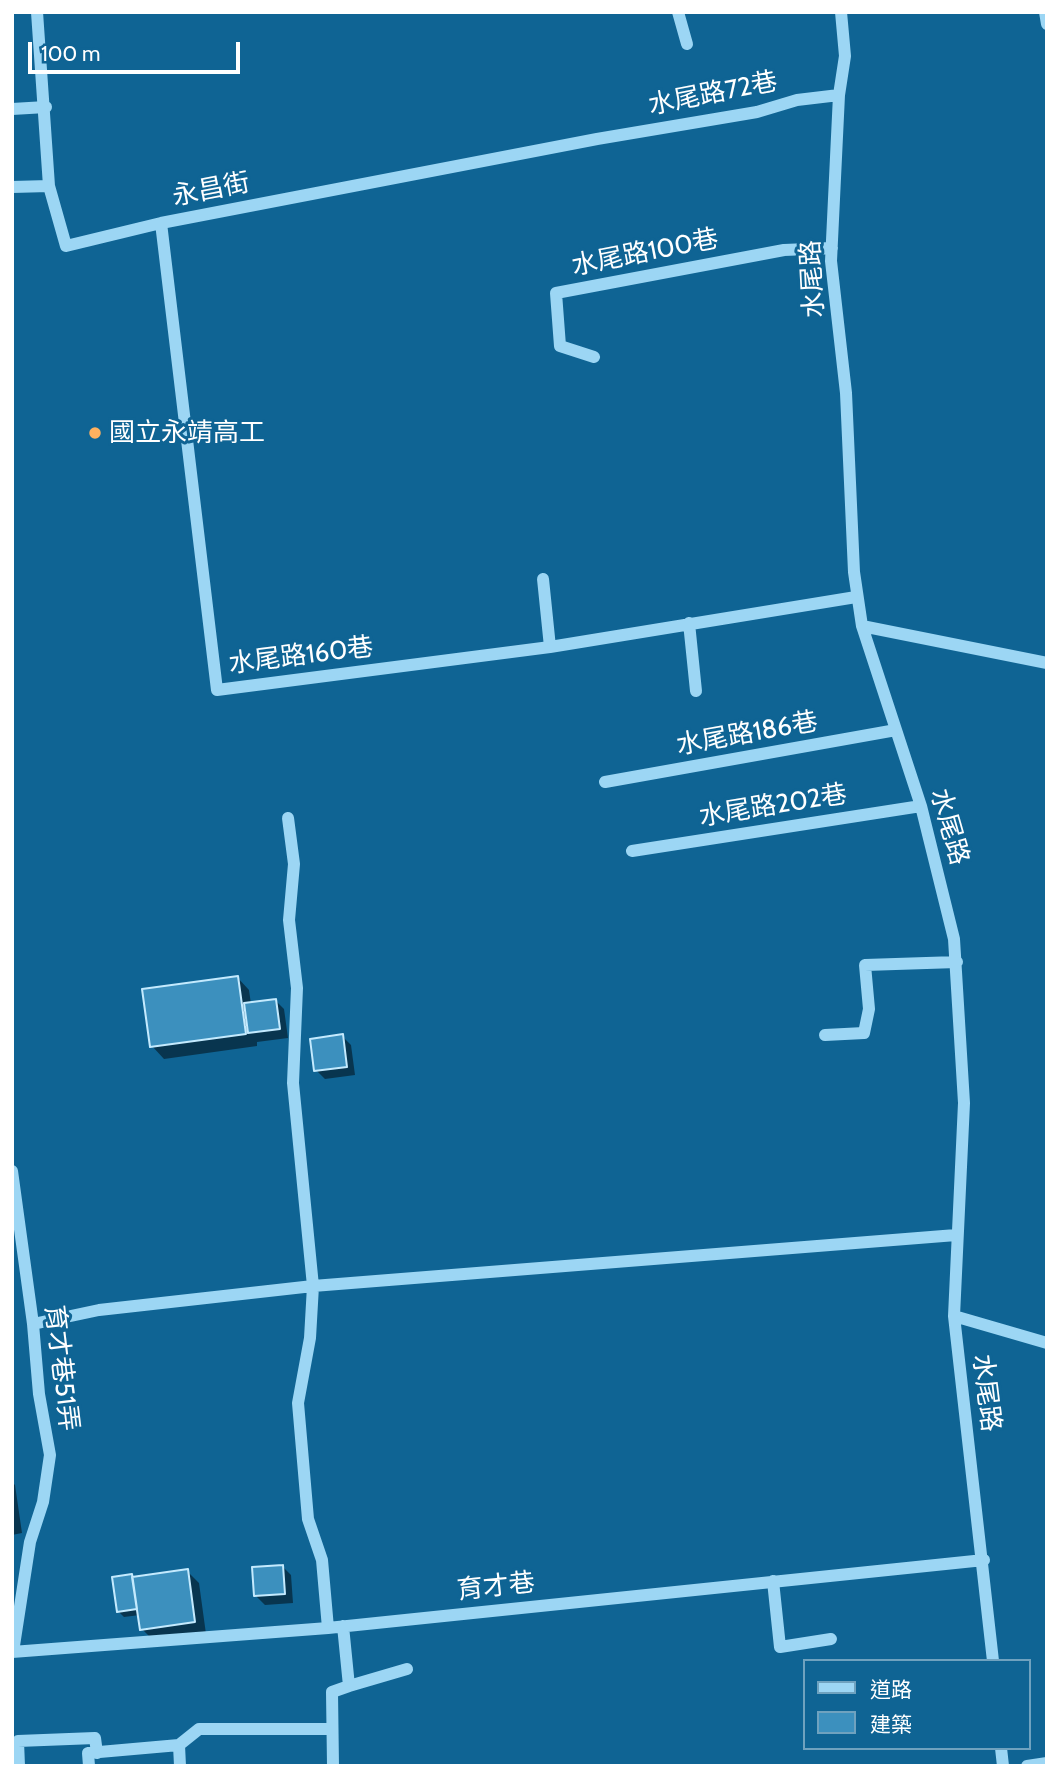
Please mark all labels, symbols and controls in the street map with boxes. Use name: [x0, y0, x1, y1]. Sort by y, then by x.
scale bar: [32, 28, 243, 72]
text: 100 m: [41, 41, 100, 66]
street label: 水尾路72巷: [646, 66, 780, 122]
street label: 永昌街: [170, 167, 252, 213]
street label: 水尾路100巷: [569, 223, 721, 283]
street label: 水尾路: [795, 239, 831, 319]
place label: 國立永靖高工: [109, 417, 265, 449]
marker: 國立永靖高工: [87, 425, 103, 441]
street label: 水尾路160巷: [227, 632, 375, 680]
street label: 水尾路186巷: [674, 706, 820, 762]
street label: 水尾路202巷: [697, 779, 849, 833]
street label: 水尾路: [923, 785, 975, 869]
street label: 育才巷51弄: [38, 1303, 84, 1433]
street label: 水尾路: [966, 1352, 1006, 1434]
street label: 育才巷: [456, 1567, 536, 1607]
legend: [804, 1659, 1031, 1750]
text: 道路: [870, 1677, 912, 1702]
text: 建築: [870, 1712, 912, 1737]

